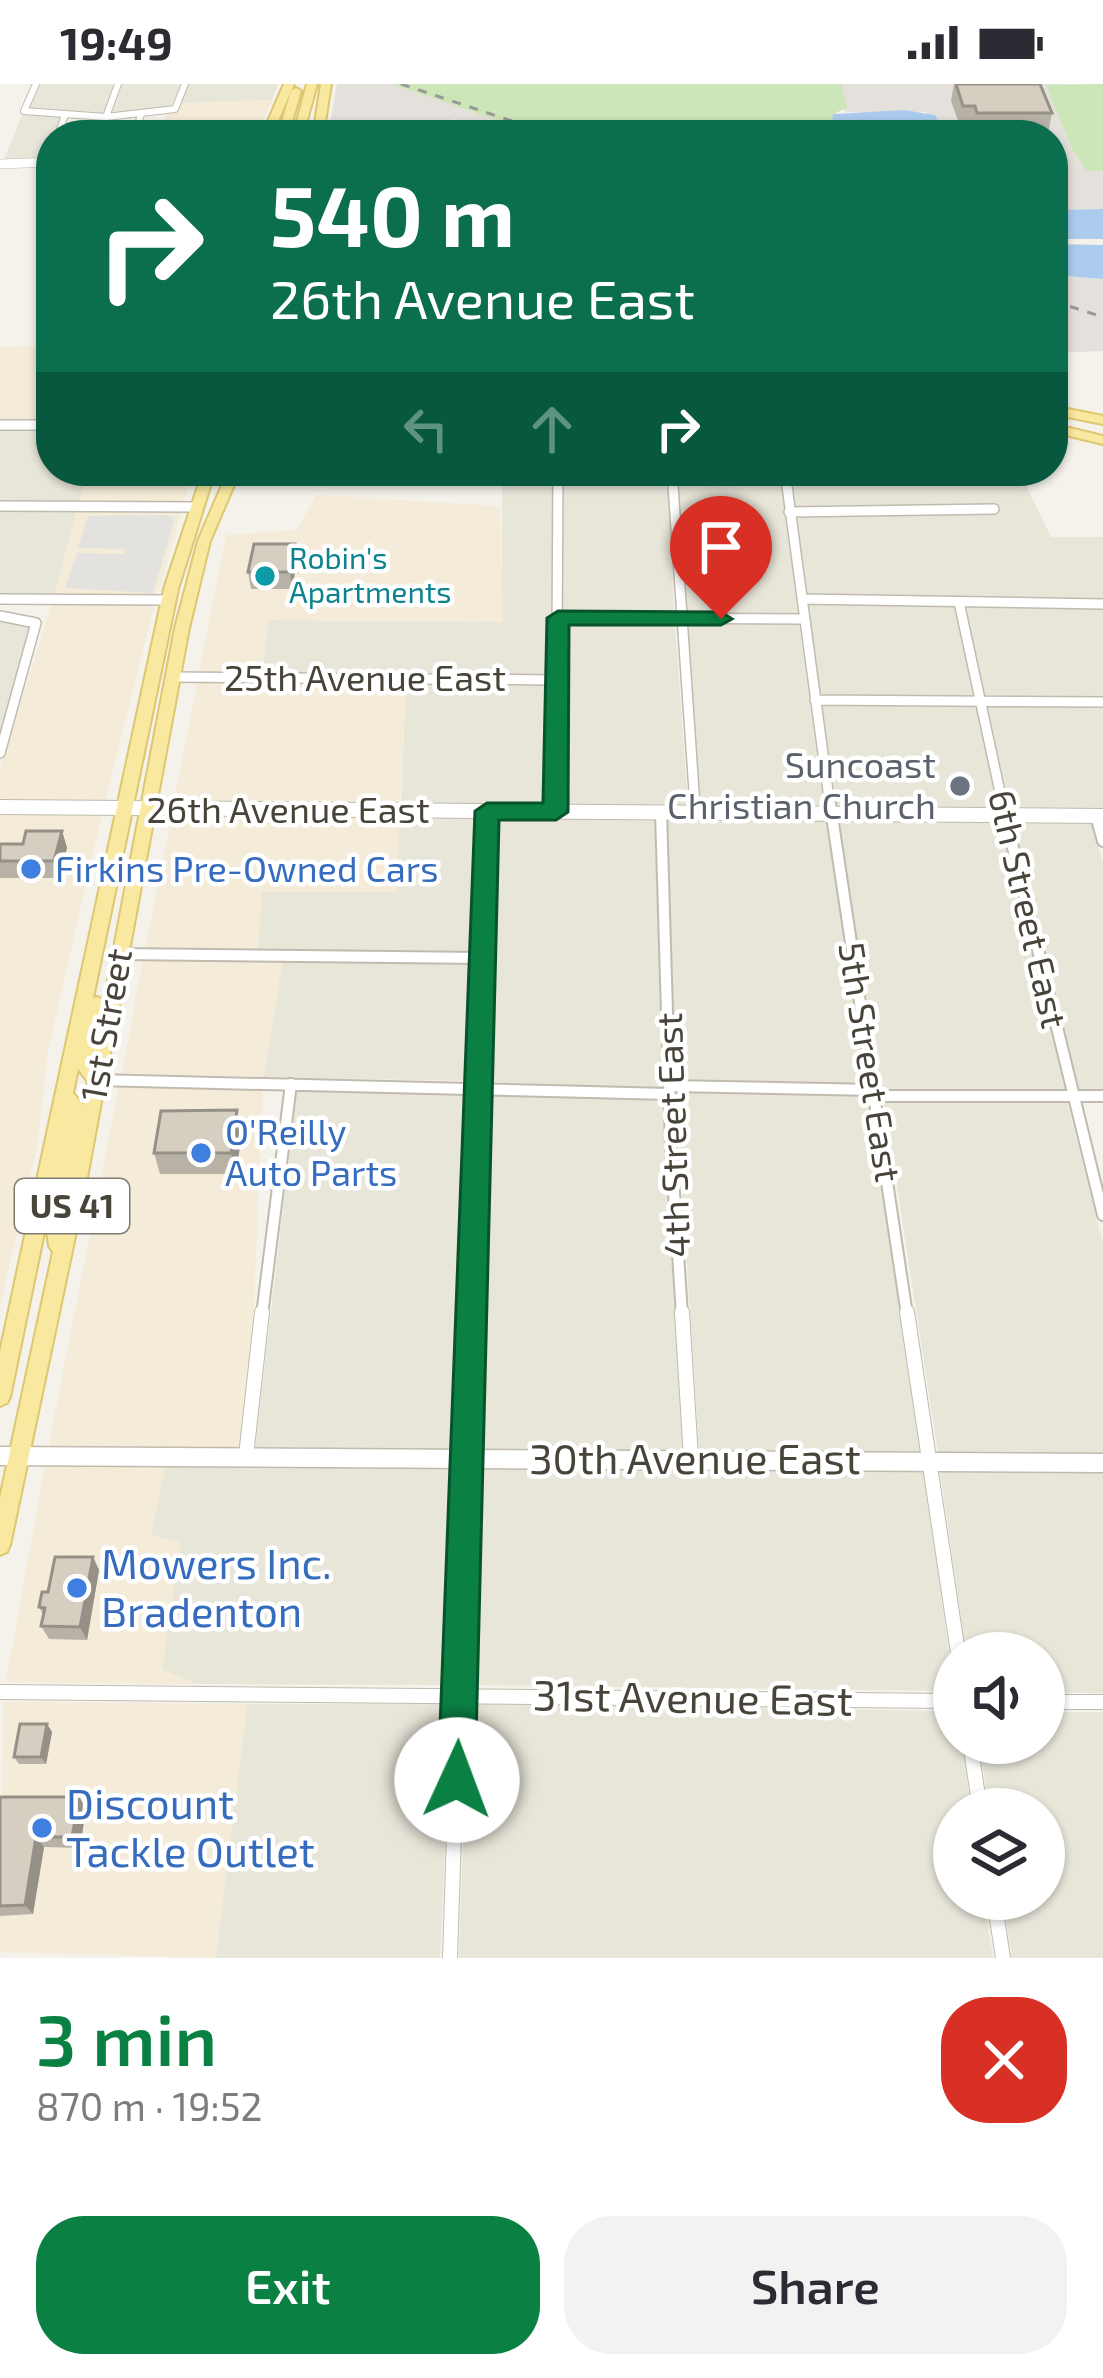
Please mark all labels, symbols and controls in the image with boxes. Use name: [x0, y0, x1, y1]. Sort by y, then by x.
text: 19:49: [60, 15, 173, 69]
text: 540 m: [270, 163, 515, 264]
icon: right: [72, 168, 228, 324]
text: 26th Avenue East: [270, 265, 695, 330]
icon: left: [393, 396, 459, 462]
icon: ahead: [519, 396, 585, 462]
icon: right: [645, 396, 711, 462]
pin: [670, 496, 772, 619]
icon: arrive: [688, 514, 754, 580]
place label: Robin's Apartments: [289, 539, 451, 609]
marker: Robin's Apartments: [252, 563, 278, 589]
street label: 25th Avenue East: [224, 655, 506, 698]
place label: Suncoast Christian Church: [667, 742, 936, 826]
marker: Suncoast Christian Church: [947, 773, 973, 799]
street label: 6th Street East: [981, 785, 1078, 1032]
street label: 26th Avenue East: [146, 787, 430, 830]
place label: Firkins Pre-Owned Cars: [55, 846, 439, 889]
marker: Firkins Pre-Owned Cars: [18, 856, 44, 882]
street label: 5th Street East: [831, 939, 912, 1185]
street label: 1st Street: [70, 945, 139, 1105]
street label: 4th Street East: [646, 1012, 697, 1258]
place label: O'Reilly Auto Parts: [225, 1109, 397, 1193]
marker: O'Reilly Auto Parts: [188, 1140, 214, 1166]
road number: US 41: [15, 1179, 129, 1233]
street label: 30th Avenue East: [529, 1432, 861, 1482]
place label: Mowers Inc. Bradenton: [101, 1537, 332, 1635]
marker: Mowers Inc. Bradenton: [64, 1575, 90, 1601]
map controls: [933, 1632, 1065, 1920]
button: sound: [933, 1632, 1065, 1764]
street label: 31st Avenue East: [533, 1668, 853, 1724]
position arrow: [394, 1717, 520, 1843]
place label: Discount Tackle Outlet: [66, 1777, 315, 1875]
button: layers: [933, 1788, 1065, 1920]
marker: Discount Tackle Outlet: [29, 1815, 55, 1841]
text: 3 min: [36, 1994, 217, 2080]
button: close: [941, 1997, 1067, 2123]
text: 870 m · 19:52: [36, 2082, 262, 2129]
button: Exit: [36, 2216, 540, 2354]
button: Share: [564, 2216, 1067, 2354]

